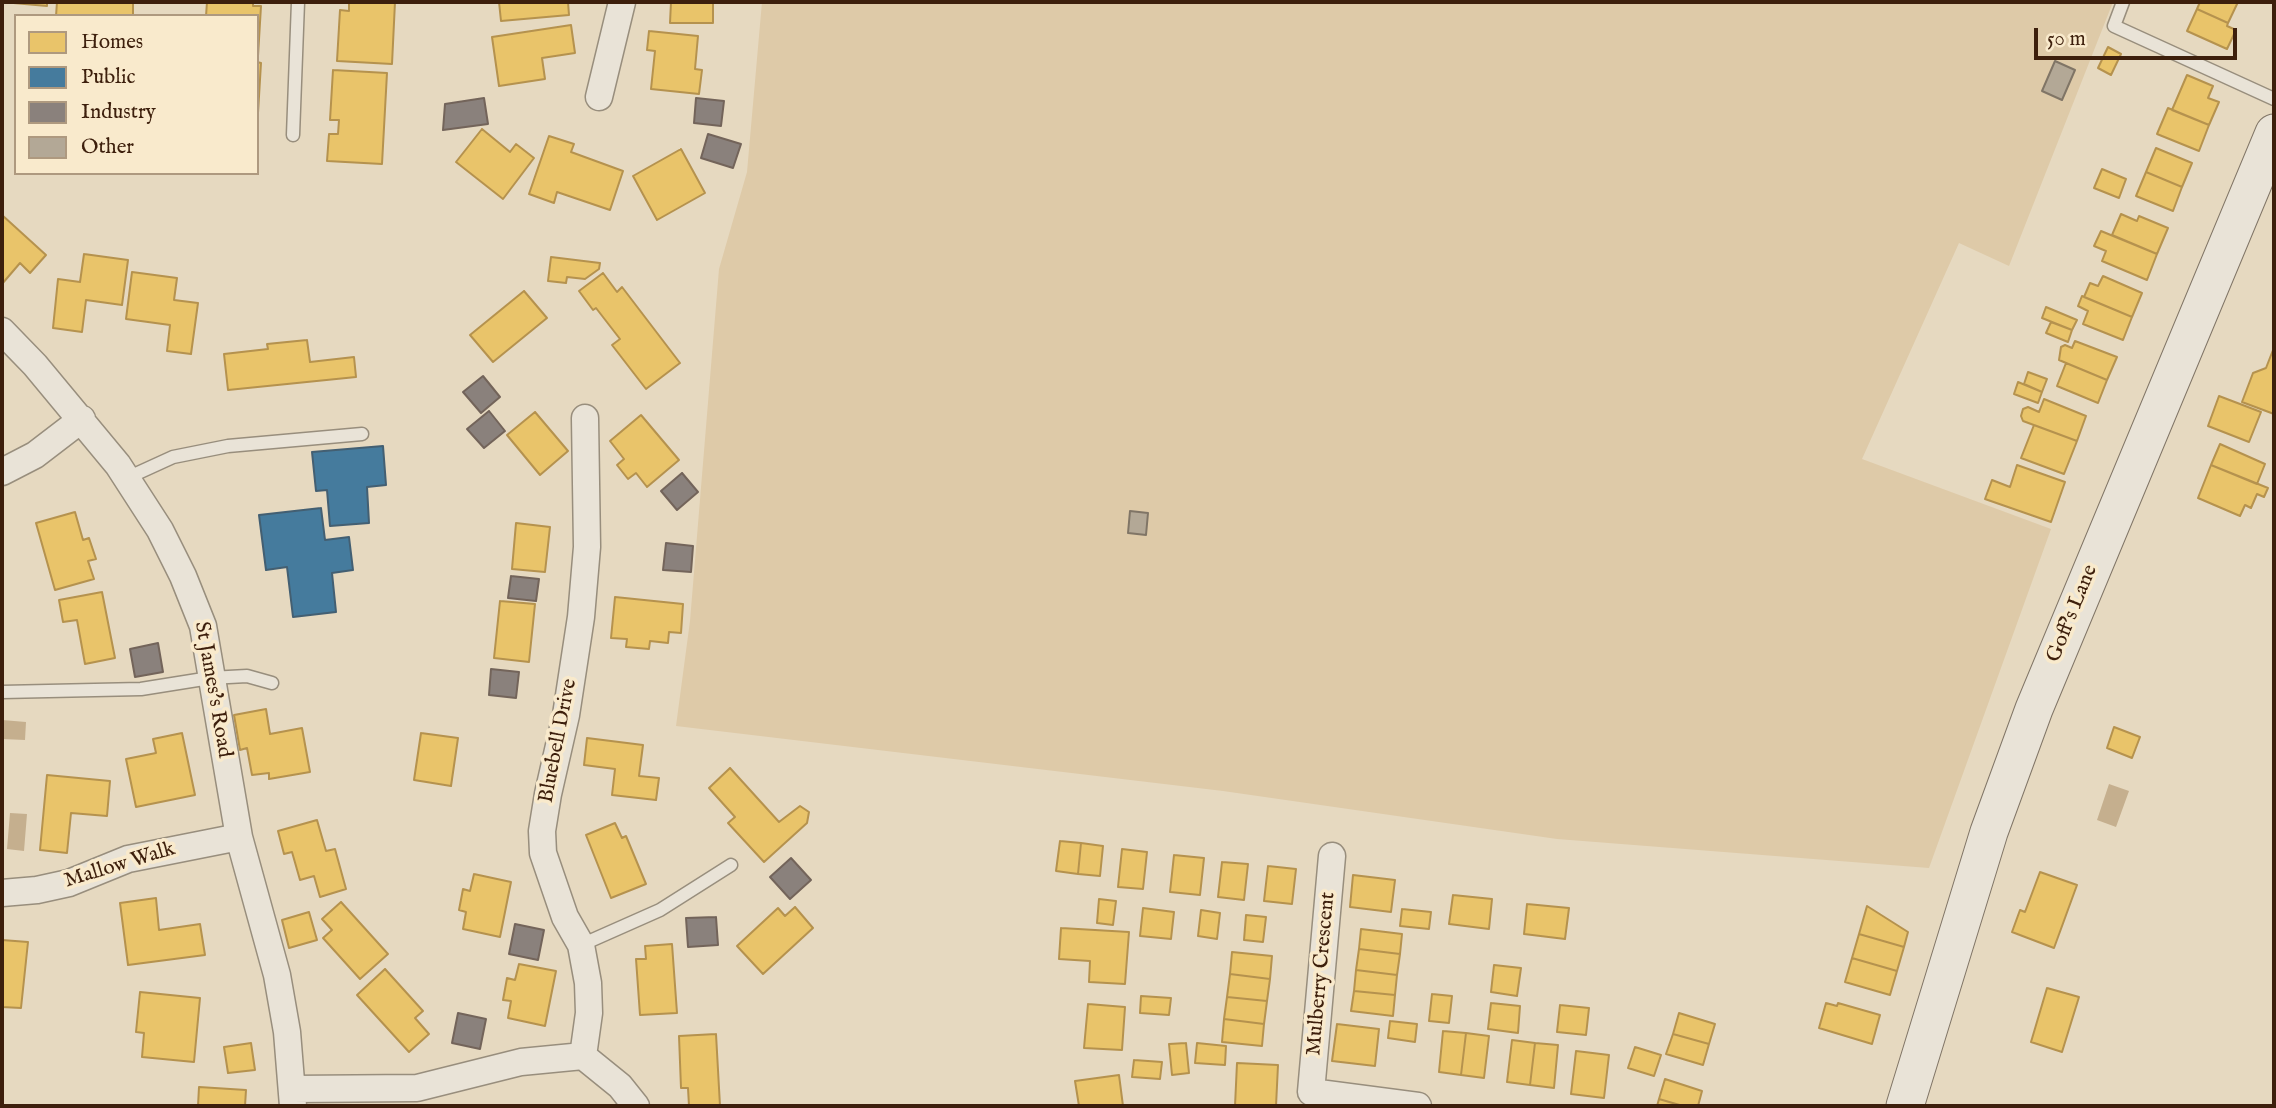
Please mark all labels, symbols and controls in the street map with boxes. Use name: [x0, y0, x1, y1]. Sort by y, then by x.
legend: [14, 14, 259, 175]
scale bar: [2038, 14, 2241, 58]
text: 50 m: [2047, 26, 2086, 53]
text: Homes: [81, 29, 143, 56]
text: Public: [81, 64, 135, 91]
text: Industry: [81, 99, 156, 126]
text: Other: [81, 134, 134, 161]
street label: Goff's Lane: [2042, 562, 2104, 666]
street label: St James's Road: [188, 620, 236, 760]
street label: Bluebell Drive: [535, 677, 583, 805]
street label: Mallow Walk: [62, 837, 178, 895]
street label: Mulberry Crescent: [1302, 891, 1342, 1057]

